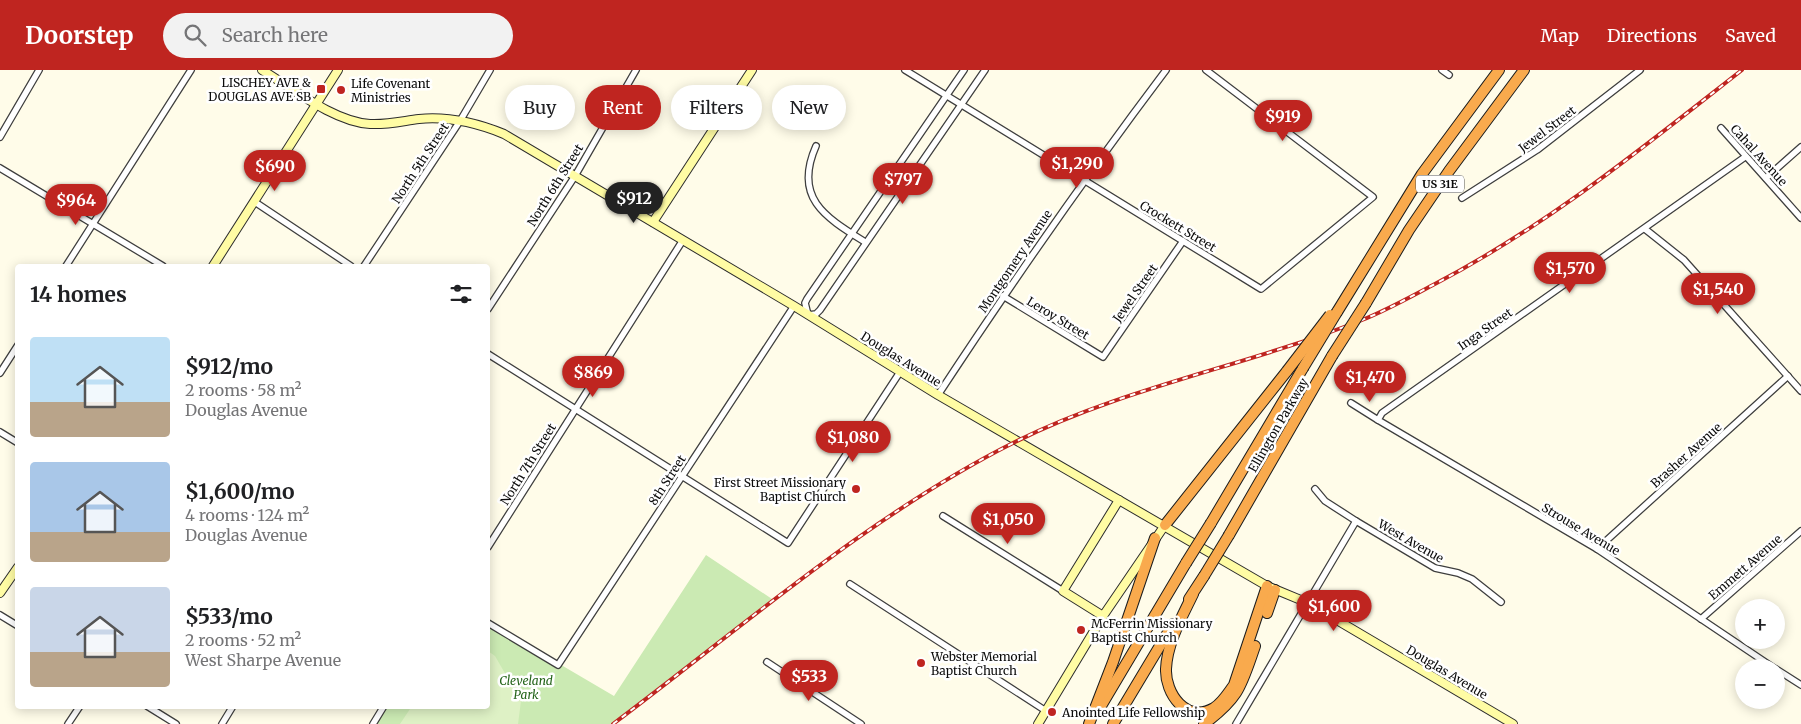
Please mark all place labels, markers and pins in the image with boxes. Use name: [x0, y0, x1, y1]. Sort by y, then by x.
place label: LISCHEY AVE & DOUGLAS AVE SB: [208, 75, 311, 104]
place label: Life Covenant Ministries: [351, 76, 430, 105]
marker: LISCHEY AVE & DOUGLAS AVE SB: [315, 83, 327, 95]
marker: Life Covenant Ministries: [335, 84, 347, 96]
pin: $919: [1253, 100, 1313, 142]
pin: $1,290: [1036, 146, 1118, 189]
pin: $690: [245, 150, 305, 192]
pin: $797: [873, 162, 933, 205]
pin: $912: [604, 182, 664, 224]
pin: $964: [46, 184, 106, 226]
pin: $1,570: [1529, 252, 1611, 294]
pin: $1,540: [1677, 272, 1759, 315]
pin: $869: [563, 356, 623, 398]
pin: $1,470: [1329, 360, 1411, 403]
pin: $1,080: [812, 420, 894, 463]
place label: First Street Missionary Baptist Church: [714, 475, 846, 504]
marker: First Street Missionary Baptist Church: [850, 483, 862, 495]
pin: $1,050: [967, 502, 1049, 545]
pin: $1,600: [1293, 590, 1375, 632]
place label: McFerrin Missionary Baptist Church: [1091, 616, 1212, 645]
marker: McFerrin Missionary Baptist Church: [1075, 624, 1087, 636]
place label: Webster Memorial Baptist Church: [930, 649, 1037, 678]
marker: Webster Memorial Baptist Church: [915, 657, 927, 669]
pin: $533: [779, 660, 839, 702]
place label: Anointed Life Fellowship: [1061, 705, 1205, 720]
marker: Anointed Life Fellowship: [1046, 706, 1058, 718]

